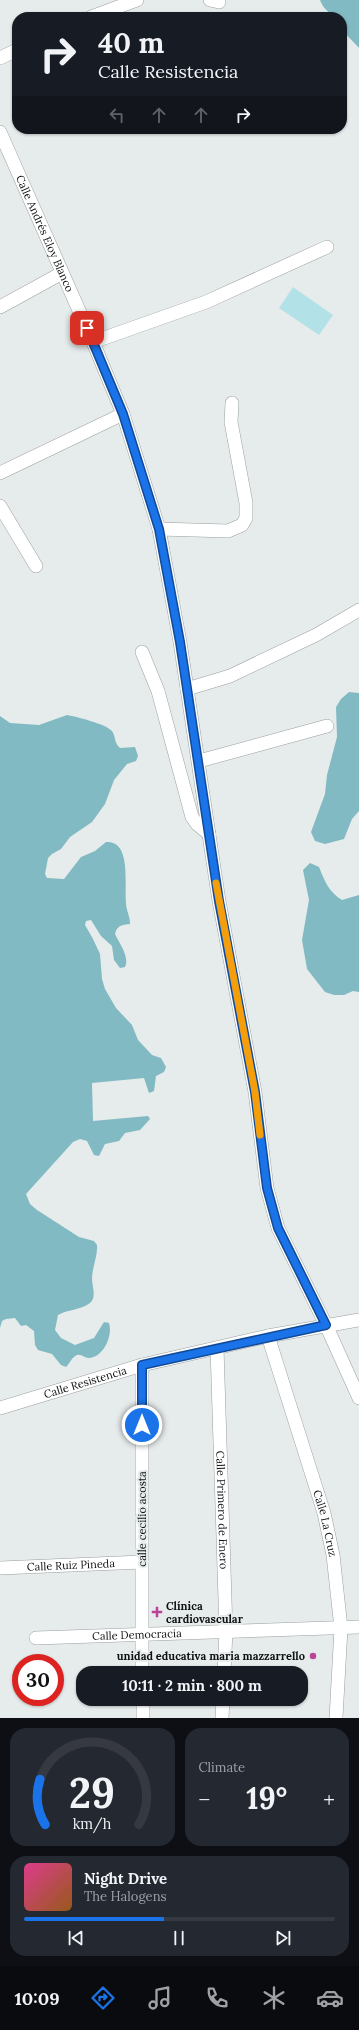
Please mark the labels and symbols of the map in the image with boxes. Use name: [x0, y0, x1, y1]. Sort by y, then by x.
street label: Calle Andrés Eloy Blanco: [13, 173, 77, 294]
pin: [70, 311, 104, 345]
street label: Calle Resistencia: [42, 1363, 129, 1401]
position arrow: [121, 1404, 163, 1446]
street label: Calle Primero de Enero: [213, 1450, 231, 1569]
street label: calle cecilio acosta: [135, 1471, 149, 1567]
street label: Calle La Cruz: [310, 1488, 340, 1558]
street label: Calle Ruiz Pineda: [27, 1556, 116, 1574]
place label: Clínica cardiovascular: [166, 1599, 244, 1626]
marker: Clínica cardiovascular: [151, 1606, 163, 1618]
street label: Calle Democracia: [92, 1626, 182, 1643]
place label: unidad educativa maria mazzarrello: [117, 1649, 305, 1663]
marker: unidad educativa maria mazzarrello: [308, 1651, 318, 1661]
speed limit sign: 30: [12, 1654, 64, 1706]

